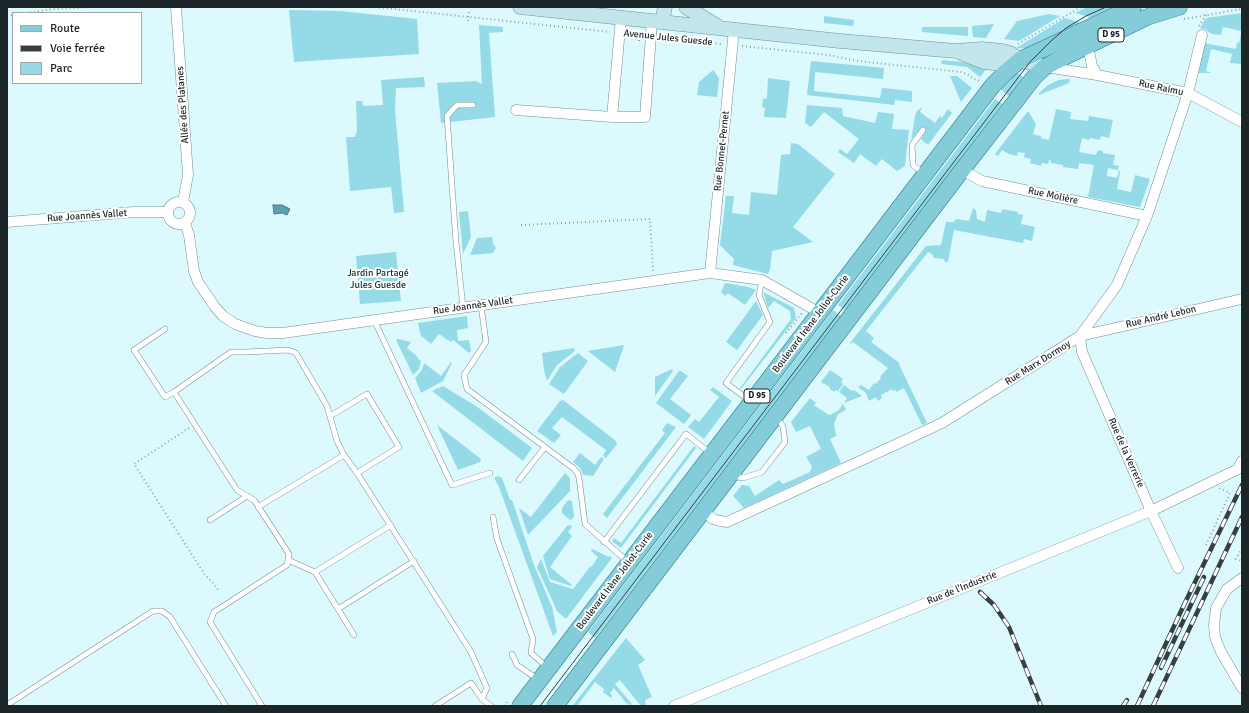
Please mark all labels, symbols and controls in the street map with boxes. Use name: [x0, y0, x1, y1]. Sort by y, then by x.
legend: [12, 12, 142, 84]
text: Route: [50, 21, 80, 36]
street label: Avenue Jules Guesde: [623, 27, 713, 49]
road number: D 95: [1098, 28, 1124, 42]
text: Voie ferrée: [50, 41, 105, 56]
text: Parc: [50, 61, 72, 76]
street label: Allée des Platanes: [174, 66, 192, 144]
street label: Rue Raimu: [1137, 77, 1185, 99]
street label: Rue Bonnet-Pernet: [712, 110, 732, 192]
street label: Rue Molière: [1027, 185, 1079, 207]
street label: Rue Joannès Vallet: [47, 207, 127, 225]
park label: Jardin Partagé Jules Guesde: [347, 267, 409, 290]
street label: Boulevard Irène Joliot-Curie: [770, 273, 852, 375]
street label: Rue Joannès Vallet: [432, 294, 514, 318]
street label: Rue André Lebon: [1125, 303, 1197, 331]
street label: Rue Marx Dormoy: [1003, 338, 1073, 388]
road number: D 95: [744, 389, 770, 403]
street label: Rue de la Verrerie: [1105, 416, 1147, 490]
street label: Boulevard Irène Joliot-Curie: [574, 530, 656, 632]
street label: Rue de l'Industrie: [925, 569, 999, 607]

